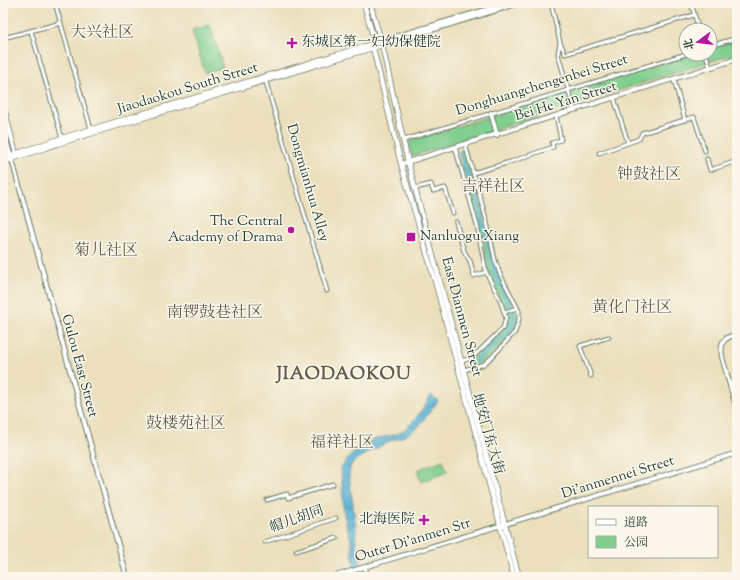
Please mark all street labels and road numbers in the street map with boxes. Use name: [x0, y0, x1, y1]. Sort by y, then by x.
street label: Donghuangchengenbei Street: [454, 50, 631, 122]
street label: Jiaodaokou South Street: [114, 58, 261, 120]
street label: Bei He Yan Street: [513, 77, 620, 127]
street label: Dongmianhua Alley: [281, 122, 333, 244]
street label: East Dianmen Street: [435, 255, 487, 379]
street label: Gulou East Street: [56, 312, 102, 420]
street label: 地安门东大街: [466, 391, 508, 477]
street label: Di'anmennei Street: [559, 451, 677, 505]
street label: 帽儿胡同: [267, 501, 327, 539]
street label: Outer Di'anmen Str: [353, 514, 474, 568]

